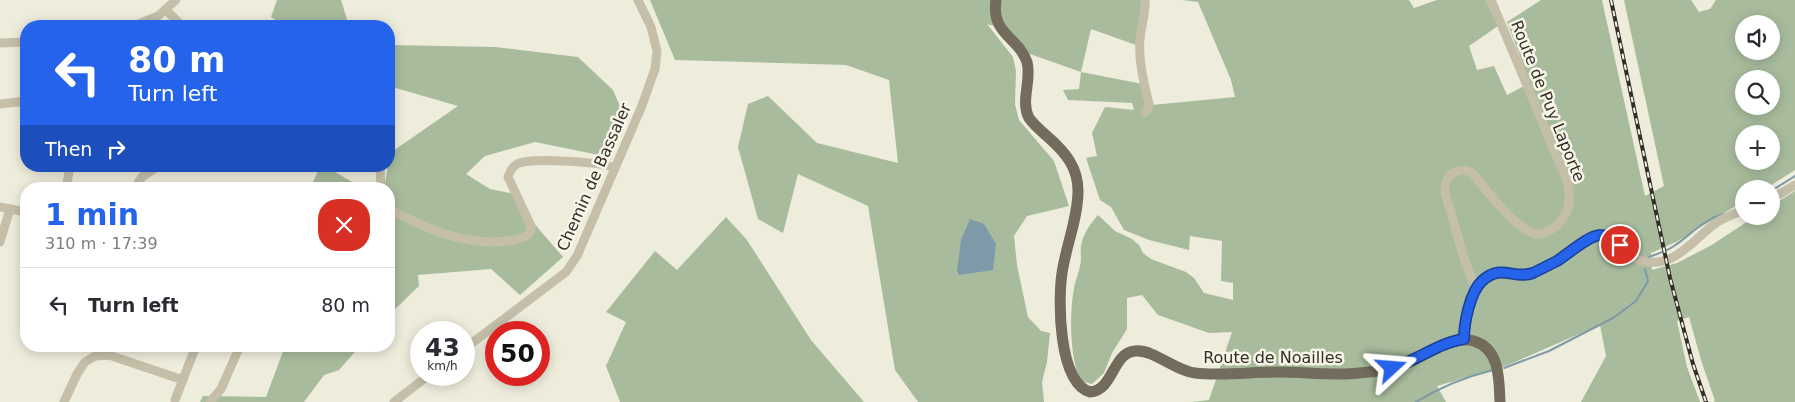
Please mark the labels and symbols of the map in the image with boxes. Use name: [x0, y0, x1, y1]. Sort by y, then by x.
street label: Route de Puy Laporte: [1507, 18, 1589, 184]
street label: Chemin de Bassaler: [553, 100, 635, 254]
pin: [1599, 224, 1641, 266]
speed limit sign: 50: [485, 321, 550, 386]
position arrow: [1365, 341, 1417, 393]
street label: Route de Noailles: [1203, 348, 1343, 367]

